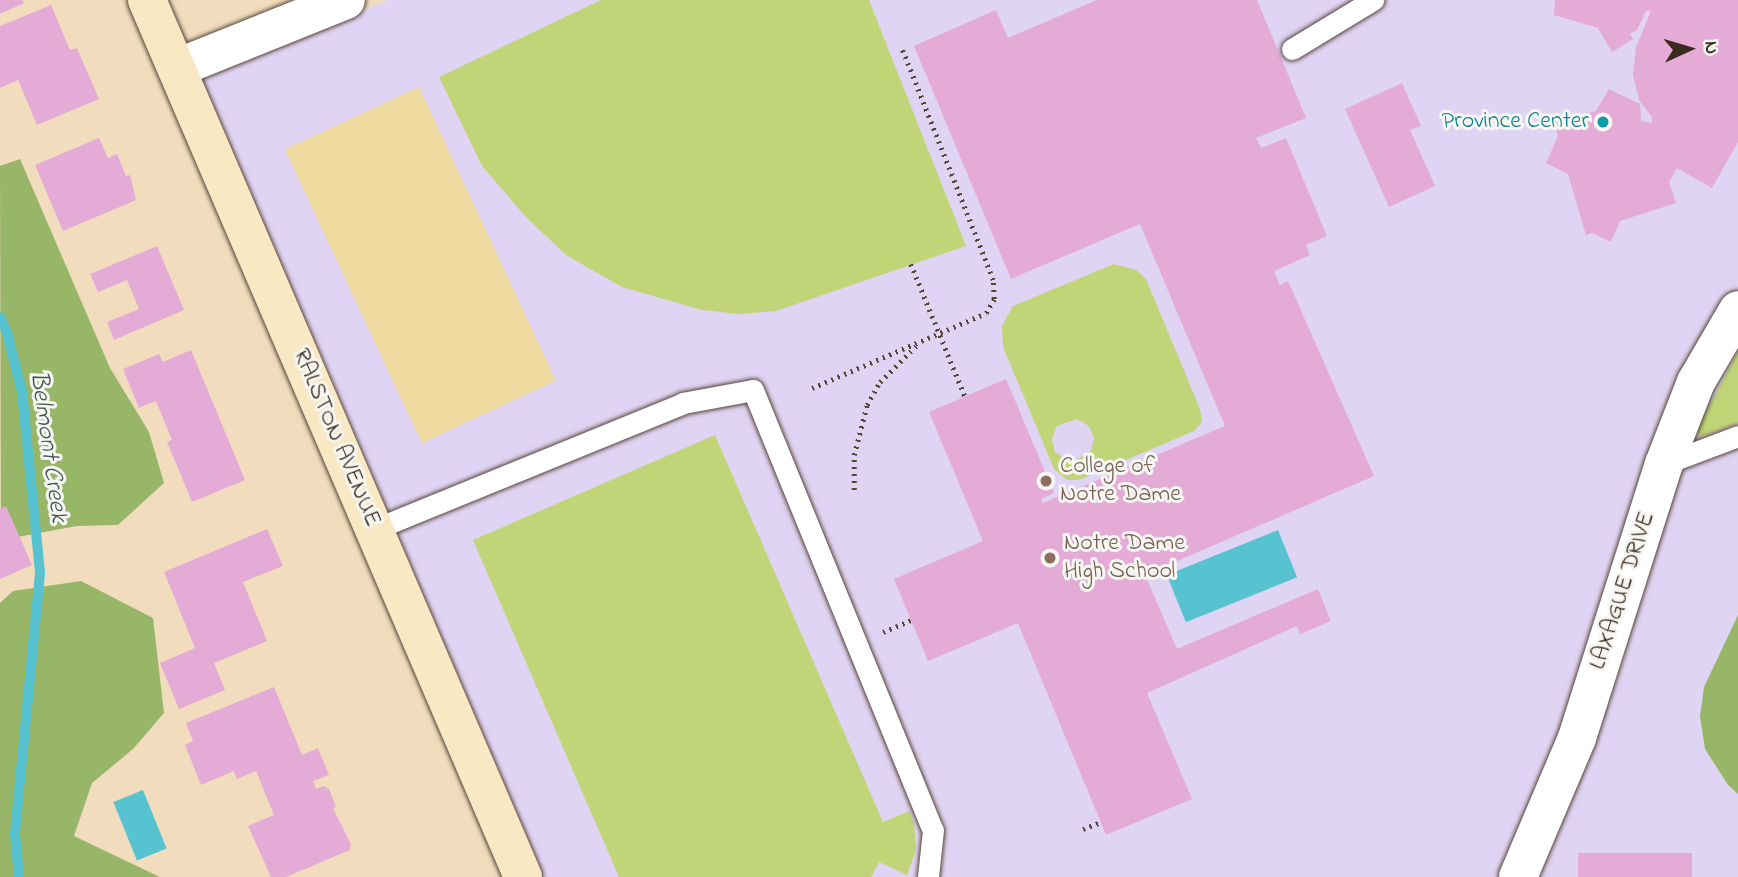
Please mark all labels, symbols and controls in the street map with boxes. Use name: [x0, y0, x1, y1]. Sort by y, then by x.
north arrow: [1654, 14, 1724, 84]
text: N: [1697, 40, 1724, 55]
place label: Province Center: [1442, 108, 1589, 136]
marker: Province Center: [1595, 114, 1611, 130]
street label: RALSTON AVENUE: [286, 345, 386, 531]
water label: Belmont Creek: [21, 369, 73, 525]
place label: College of Notre Dame: [1060, 453, 1181, 509]
marker: College of Notre Dame: [1038, 473, 1054, 489]
street label: LAXAGUE DRIVE: [1584, 509, 1662, 673]
place label: Notre Dame High School: [1064, 530, 1185, 586]
marker: Notre Dame High School: [1042, 550, 1058, 566]

